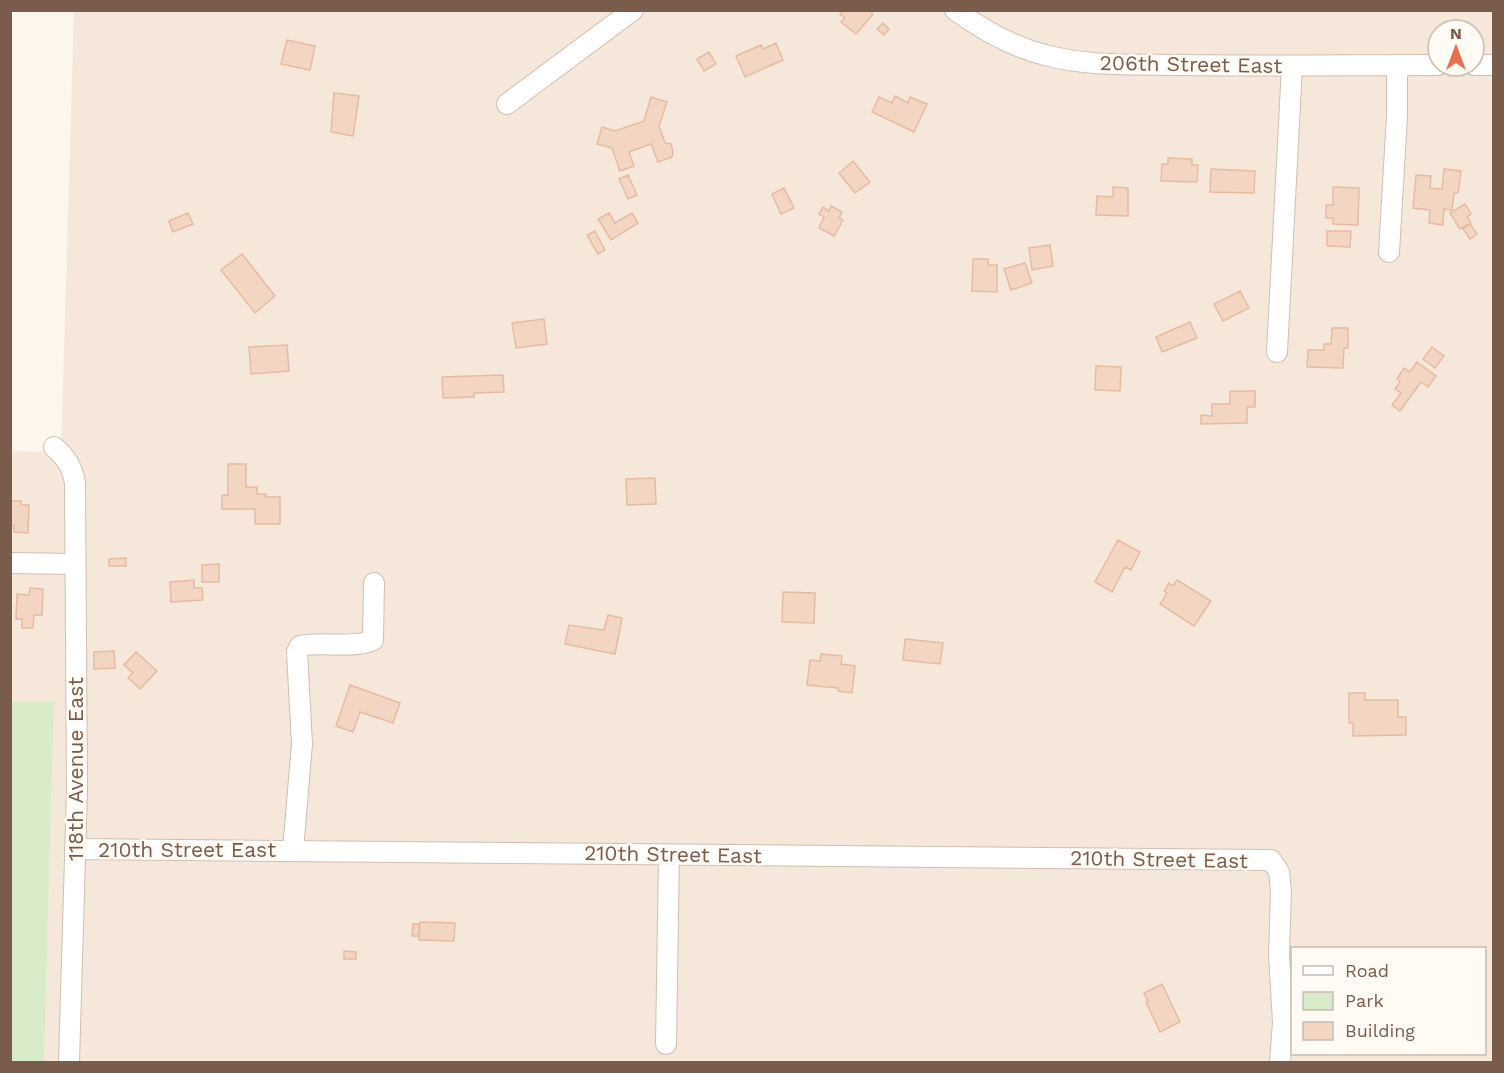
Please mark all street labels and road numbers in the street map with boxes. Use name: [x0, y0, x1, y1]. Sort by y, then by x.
street label: 206th Street East: [1100, 50, 1283, 78]
street label: 118th Avenue East: [63, 677, 88, 861]
street label: 210th Street East: [98, 837, 276, 862]
street label: 210th Street East: [584, 840, 762, 868]
street label: 210th Street East: [1070, 845, 1248, 873]

